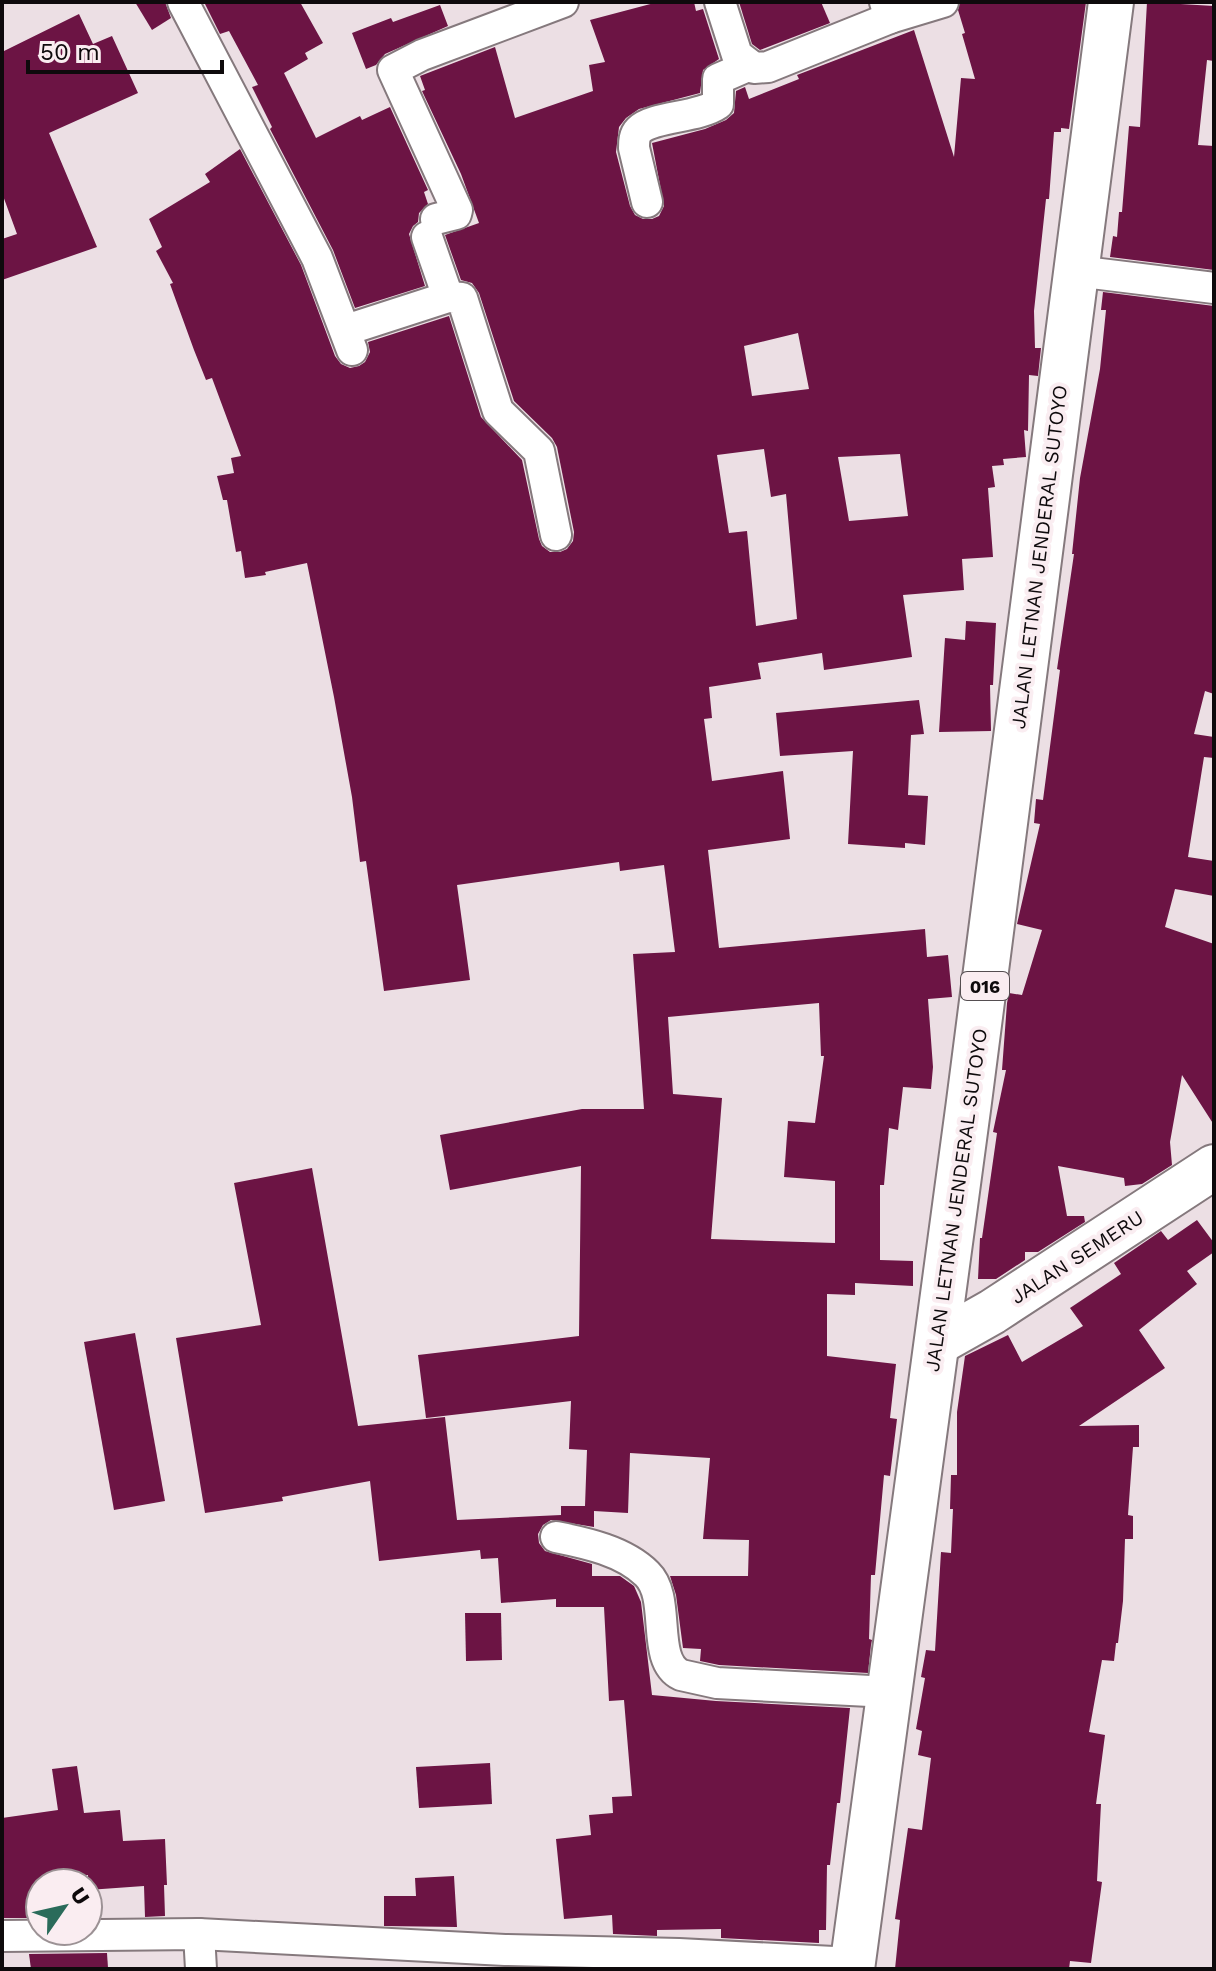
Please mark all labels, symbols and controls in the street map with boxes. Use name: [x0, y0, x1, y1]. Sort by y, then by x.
scale bar: [28, 24, 222, 74]
text: 50 m: [40, 38, 100, 66]
street label: JALAN LETNAN JENDERAL SUTOYO: [1006, 384, 1072, 730]
road number: 016: [961, 972, 1009, 1000]
street label: JALAN LETNAN JENDERAL SUTOYO: [920, 1027, 992, 1373]
street label: JALAN SEMERU: [1006, 1205, 1148, 1309]
north arrow: [24, 1867, 104, 1947]
text: U: [65, 1883, 95, 1910]

